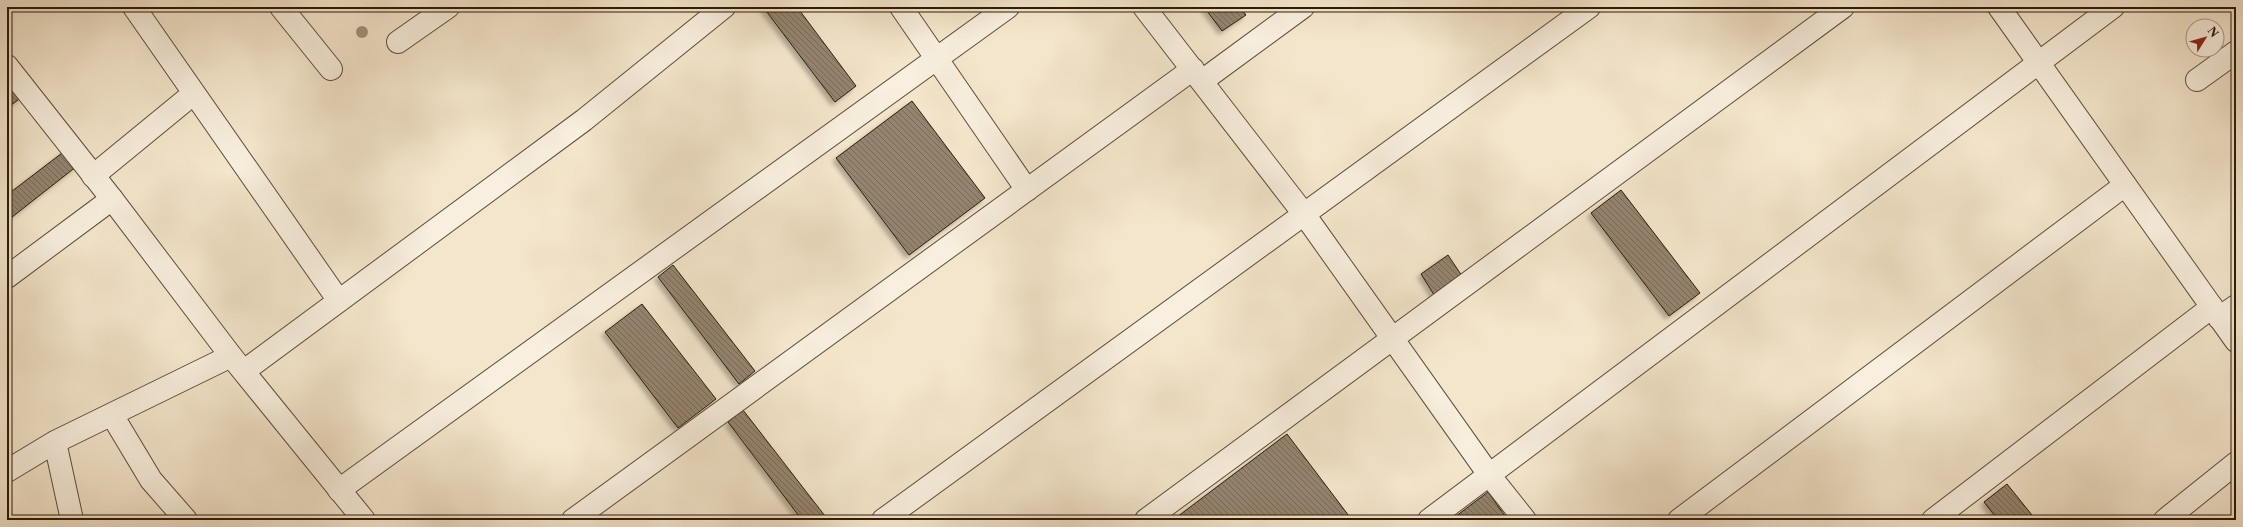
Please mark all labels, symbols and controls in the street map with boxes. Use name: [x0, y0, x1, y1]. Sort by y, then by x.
north arrow: [2185, 18, 2225, 58]
text: N: [2205, 24, 2222, 40]

